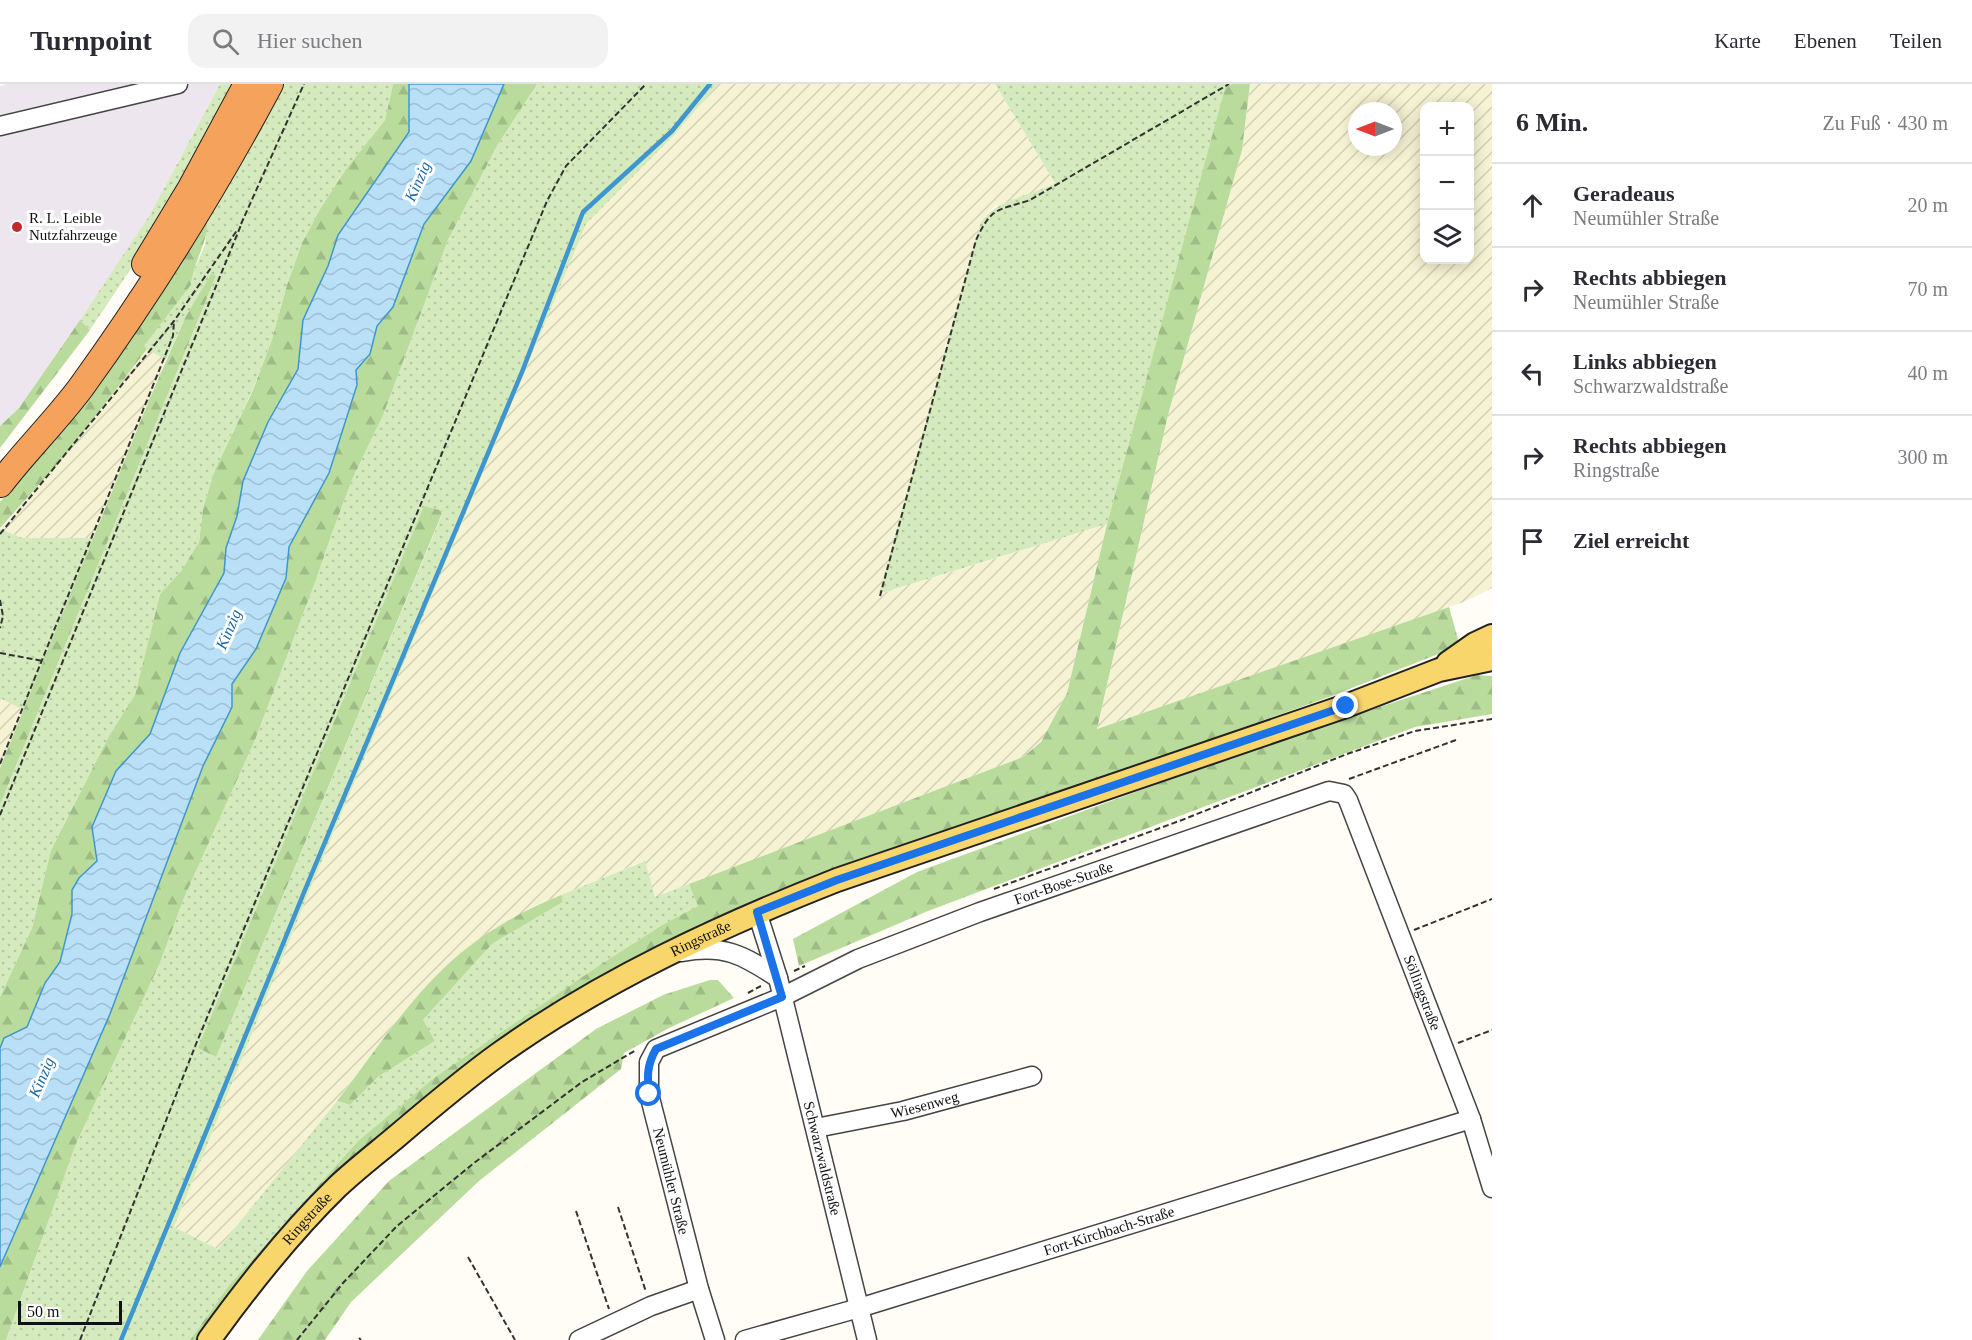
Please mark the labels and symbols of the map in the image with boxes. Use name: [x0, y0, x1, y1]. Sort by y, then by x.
north arrow: [1348, 102, 1402, 156]
water label: Kinzig: [401, 159, 435, 205]
place label: R. L. Leible Nutzfahrzeuge: [29, 210, 118, 243]
marker: R. L. Leible Nutzfahrzeuge: [10, 220, 24, 234]
water label: Kinzig: [212, 607, 245, 653]
route end: [1332, 692, 1358, 718]
street label: Fort-Bose-Straße: [1012, 858, 1115, 908]
street label: Ringstraße: [668, 917, 734, 960]
street label: Söllingstraße: [1401, 953, 1444, 1033]
water label: Kinzig: [25, 1055, 58, 1101]
route start: [635, 1080, 661, 1106]
street label: Wiesenweg: [889, 1088, 961, 1121]
street label: Schwarzwaldstraße: [801, 1100, 844, 1217]
street label: Neumühler Straße: [650, 1126, 692, 1236]
street label: Ringstraße: [279, 1189, 335, 1248]
street label: Fort-Kirchbach-Straße: [1042, 1203, 1177, 1259]
scale bar: [18, 1298, 122, 1326]

